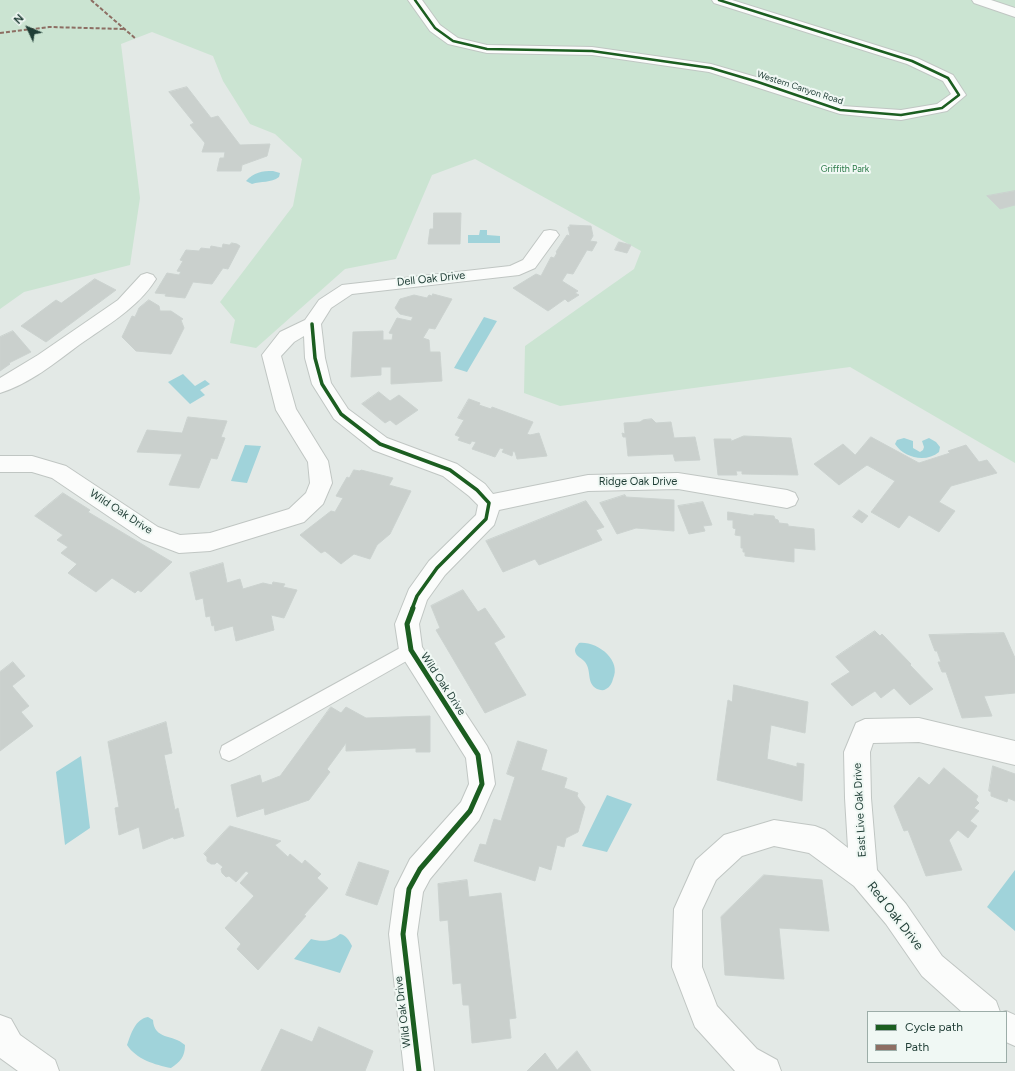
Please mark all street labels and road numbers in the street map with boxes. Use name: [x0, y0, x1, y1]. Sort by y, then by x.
street label: Western Canyon Road: [756, 69, 844, 107]
street label: Dell Oak Drive: [396, 269, 466, 289]
street label: Ridge Oak Drive: [599, 475, 677, 489]
street label: Wild Oak Drive: [87, 487, 155, 537]
street label: Wild Oak Drive: [418, 650, 468, 718]
street label: East Live Oak Drive: [851, 763, 869, 857]
street label: Red Oak Drive: [864, 879, 926, 953]
street label: Wild Oak Drive: [392, 975, 414, 1049]

